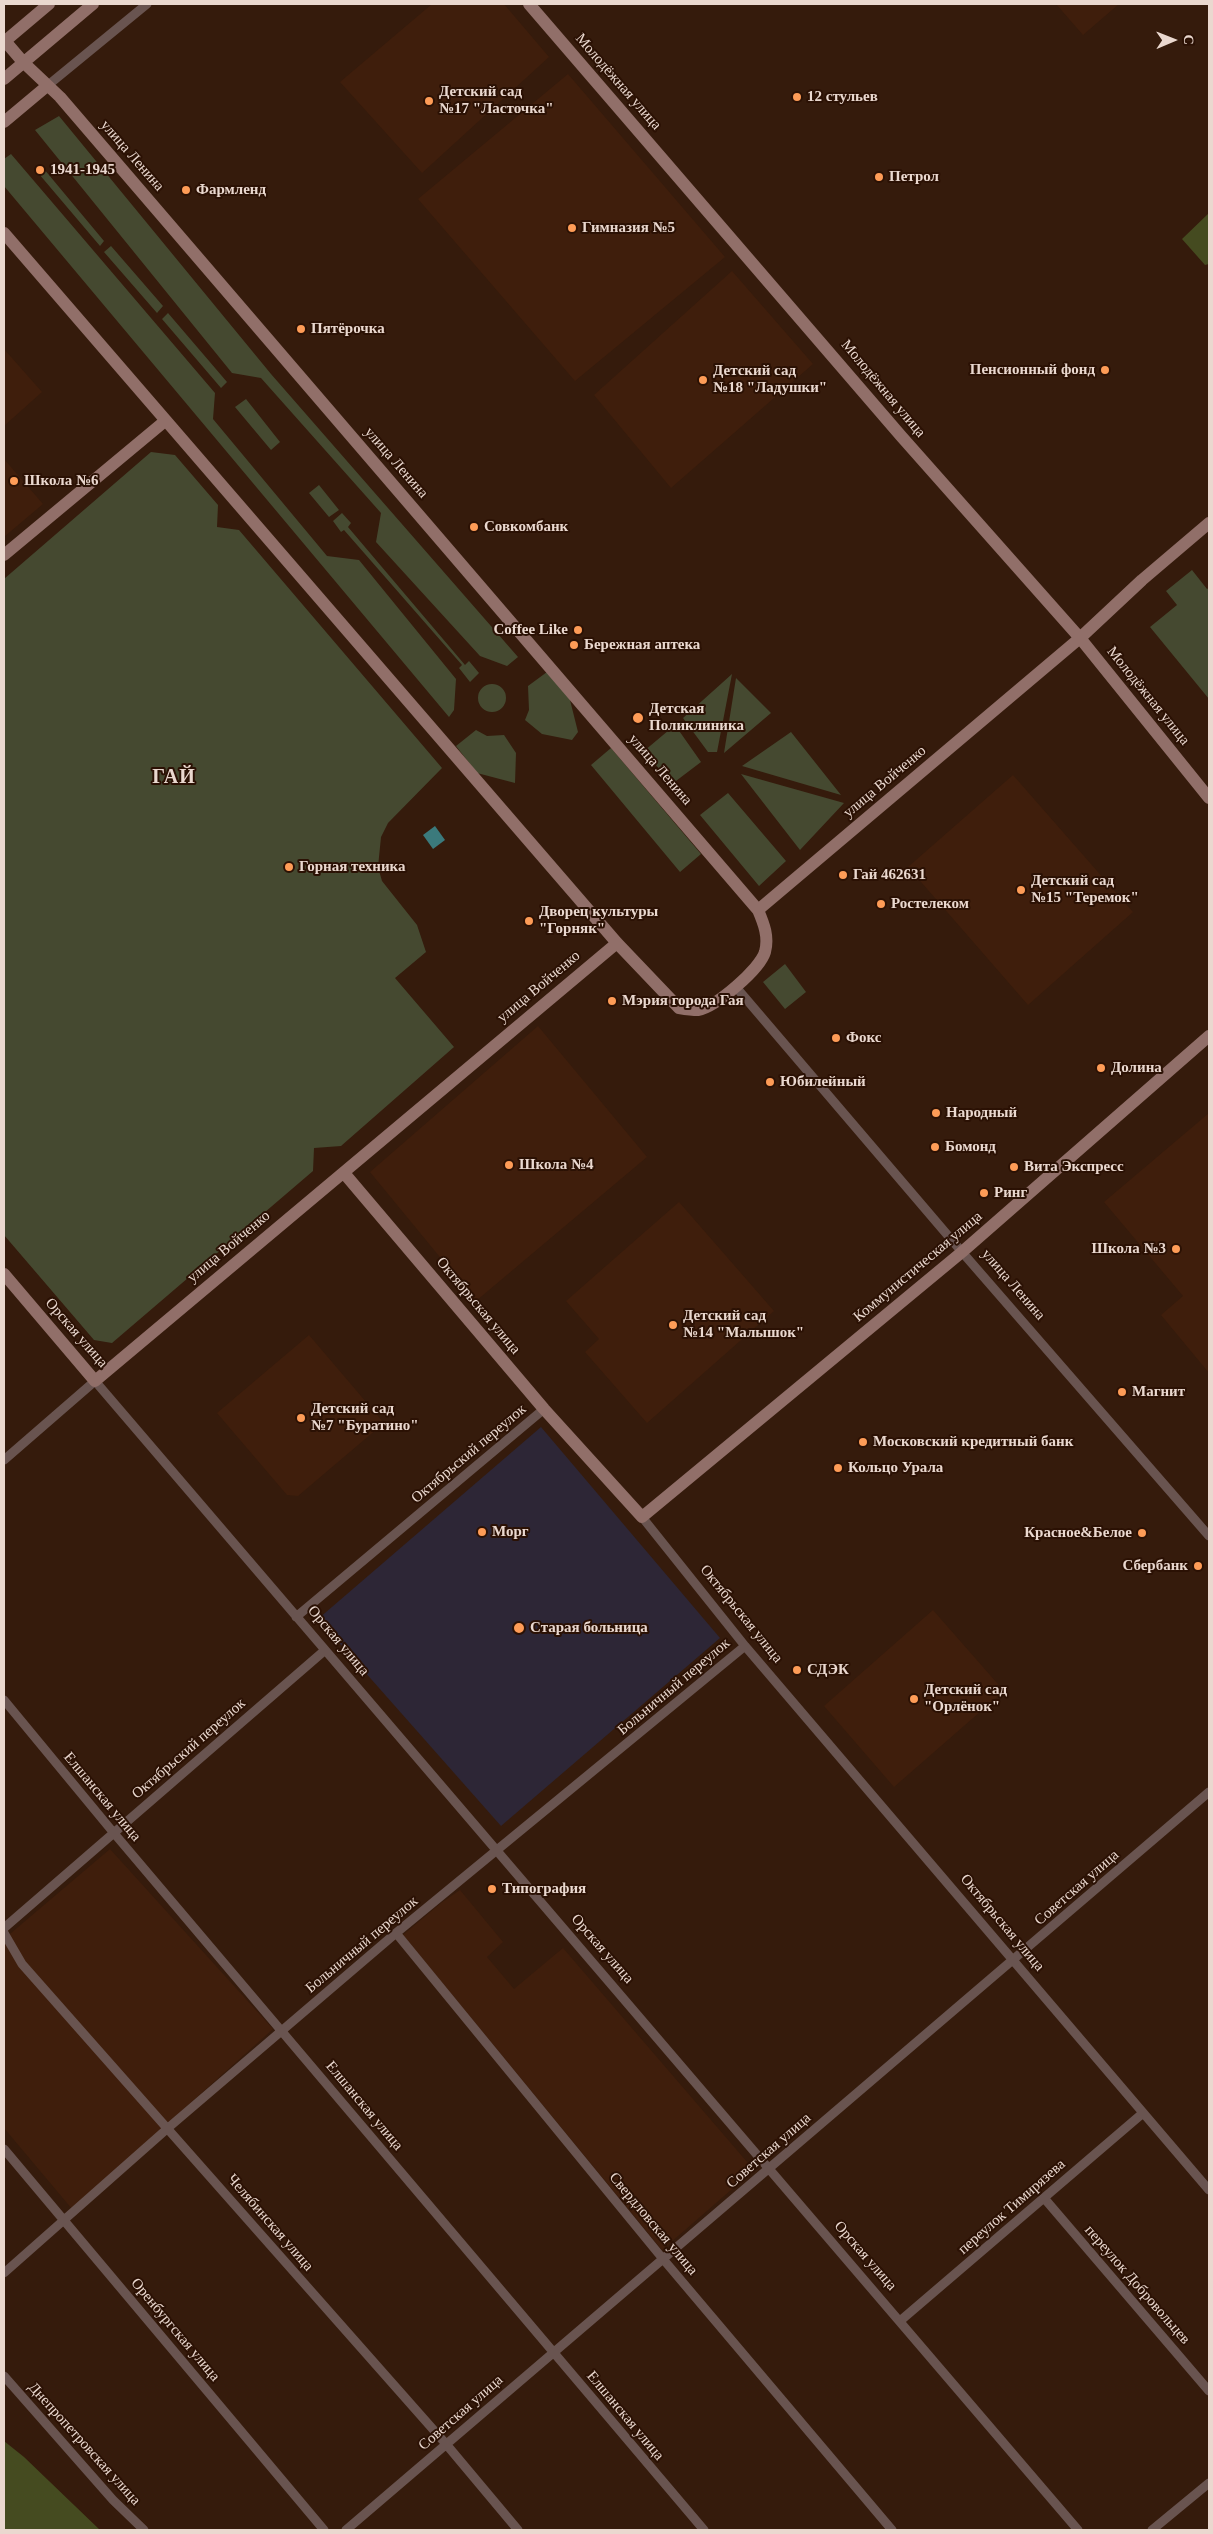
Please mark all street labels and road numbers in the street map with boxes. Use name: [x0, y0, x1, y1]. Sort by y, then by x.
street label: Молодёжная улица: [571, 30, 665, 134]
street label: улица Ленина: [96, 117, 168, 195]
street label: Молодёжная улица: [837, 337, 929, 441]
street label: улица Ленина: [360, 424, 432, 502]
street label: Молодёжная улица: [1103, 643, 1193, 749]
street label: улица Ленина: [624, 731, 696, 809]
street label: улица Войченко: [840, 742, 930, 822]
street label: улица Войченко: [494, 947, 584, 1027]
street label: улица Войченко: [184, 1207, 274, 1287]
street label: Коммунистическая улица: [850, 1208, 986, 1326]
street label: улица Ленина: [977, 1246, 1049, 1324]
street label: Октябрьская улица: [432, 1254, 524, 1358]
street label: Орская улица: [41, 1294, 111, 1372]
street label: Октябрьский переулок: [408, 1401, 530, 1507]
street label: Октябрьская улица: [696, 1561, 786, 1667]
street label: Орская улица: [303, 1602, 373, 1680]
street label: Больничный переулок: [614, 1635, 734, 1739]
street label: Октябрьский переулок: [129, 1695, 249, 1803]
street label: Елшанская улица: [59, 1749, 145, 1845]
street label: Советская улица: [1031, 1846, 1123, 1930]
street label: Октябрьская улица: [956, 1871, 1048, 1975]
street label: Больничный переулок: [302, 1893, 422, 1997]
street label: Орская улица: [567, 1910, 637, 1988]
street label: Елшанская улица: [321, 2058, 407, 2154]
street label: Советская улица: [723, 2109, 815, 2193]
street label: переулок Тимирязева: [955, 2156, 1069, 2258]
street label: Свердловская улица: [605, 2169, 701, 2279]
street label: Челябинская улица: [223, 2171, 317, 2275]
street label: Орская улица: [830, 2217, 900, 2295]
street label: переулок Добровольцев: [1080, 2222, 1194, 2348]
street label: Оренбургская улица: [127, 2275, 223, 2385]
street label: Елшанская улица: [582, 2368, 668, 2464]
street label: Советская улица: [415, 2371, 507, 2455]
street label: Днепропетровская улица: [24, 2379, 144, 2509]

